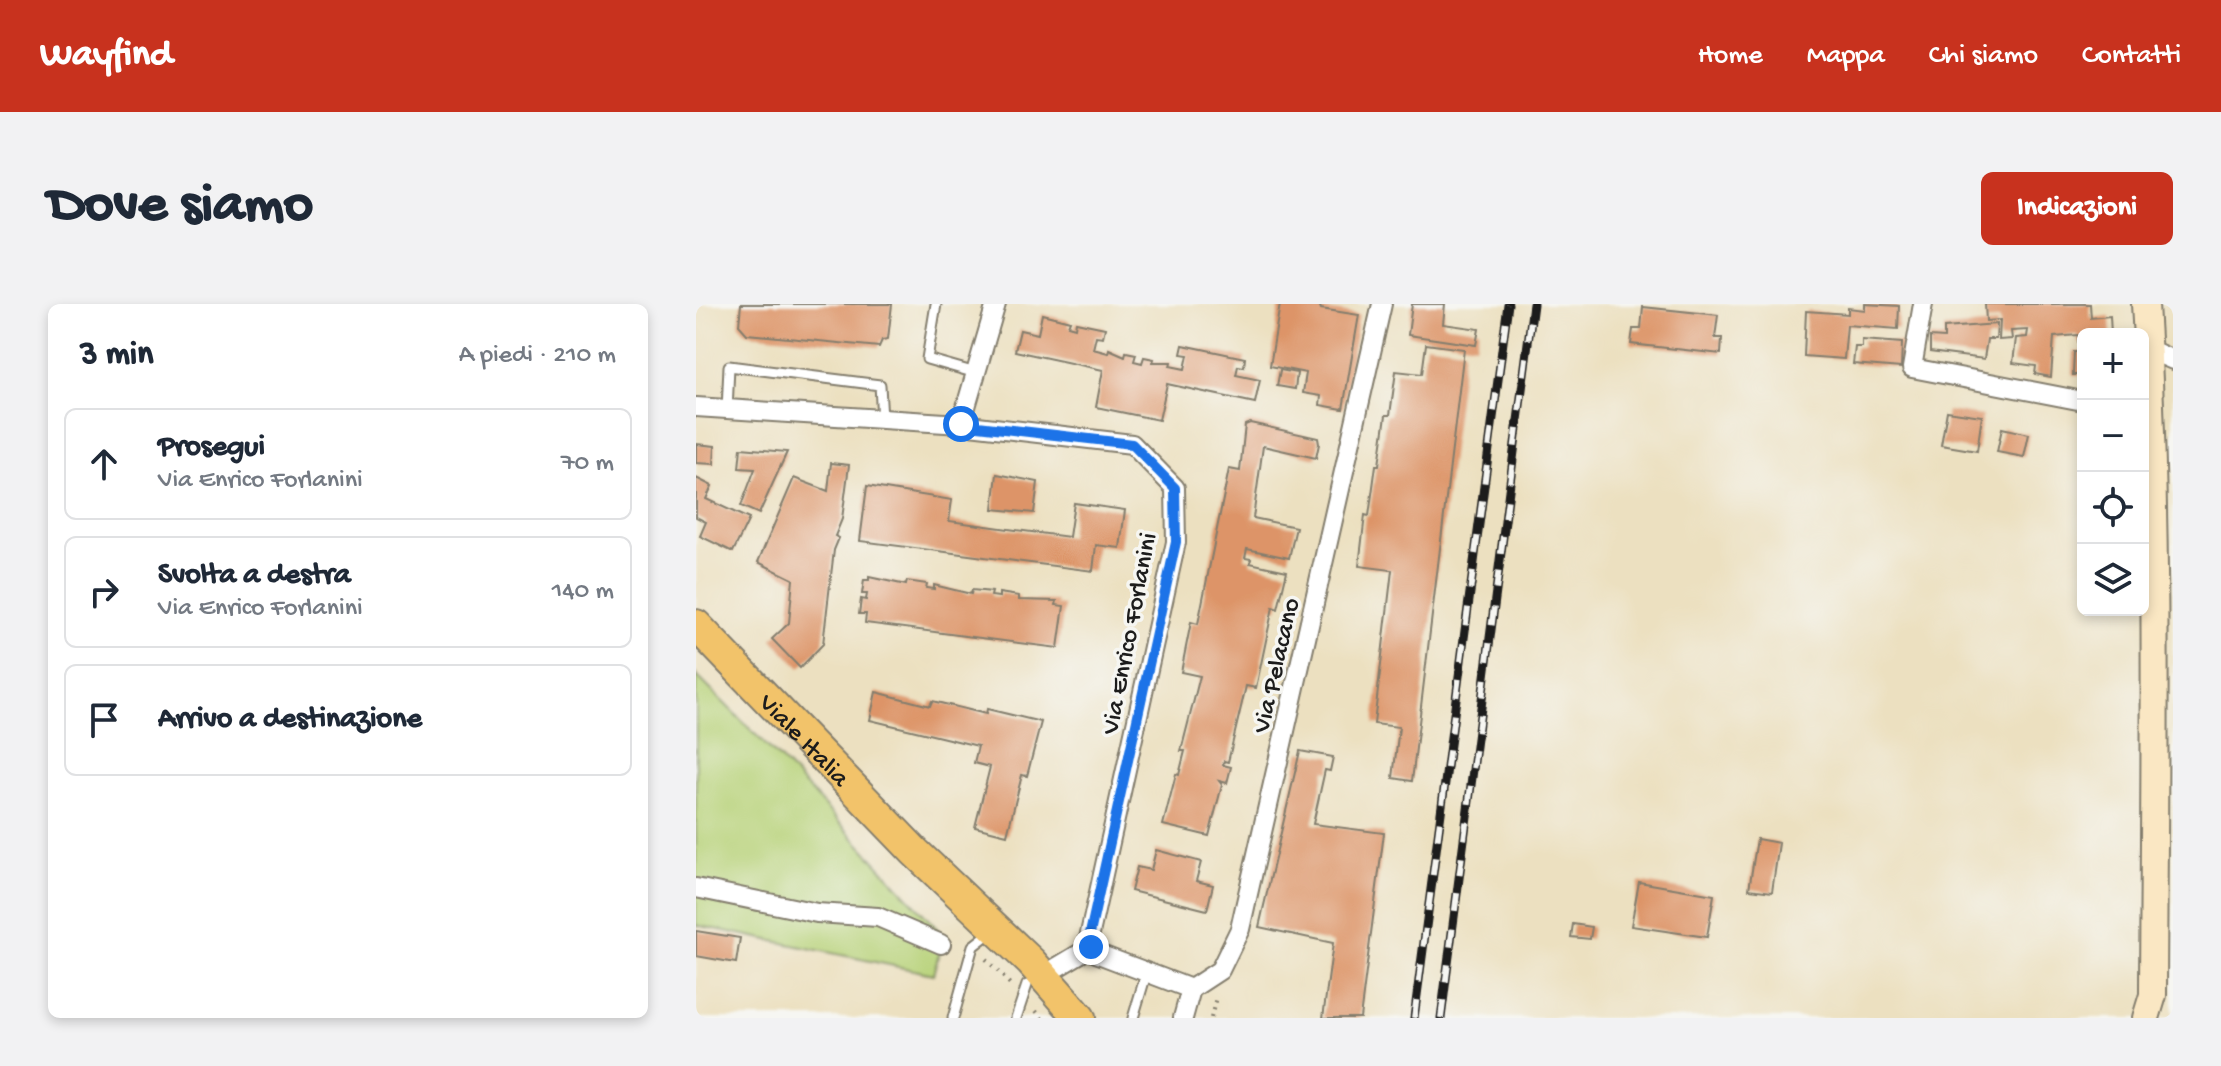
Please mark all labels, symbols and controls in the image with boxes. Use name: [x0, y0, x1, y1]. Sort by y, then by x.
text: Wayfind: [40, 34, 172, 78]
text: Home: [1698, 40, 1763, 73]
text: Mappa: [1807, 40, 1885, 73]
text: Chi siamo: [1929, 40, 2038, 73]
text: Contatti: [2082, 40, 2181, 73]
button: Indicazioni: [1981, 172, 2173, 245]
text: Dove siamo: [48, 175, 313, 241]
map controls: [2077, 328, 2149, 616]
button: +: [2077, 328, 2149, 400]
text: 3 min: [80, 336, 153, 376]
text: A piedi · 210 m: [459, 341, 616, 372]
button: −: [2077, 400, 2149, 472]
route start: [943, 406, 979, 442]
text: Prosegui: [158, 431, 265, 466]
icon: ahead: [82, 442, 126, 486]
text: 70 m: [561, 449, 614, 480]
text: Via Enrico Forlanini: [158, 466, 363, 497]
button: locate: [2077, 472, 2149, 544]
street label: Via Enrico Forlanini: [1096, 530, 1166, 738]
button: layers: [2077, 544, 2149, 616]
text: Svolta a destra: [158, 559, 351, 594]
icon: right: [82, 570, 126, 614]
text: 140 m: [552, 577, 614, 608]
text: Via Enrico Forlanini: [158, 594, 363, 625]
street label: Via Pelacano: [1248, 595, 1309, 738]
street label: Viale Italia: [750, 688, 855, 796]
icon: arrive: [82, 698, 126, 742]
text: Arrivo a destinazione: [158, 703, 422, 738]
route end: [1073, 929, 1109, 965]

